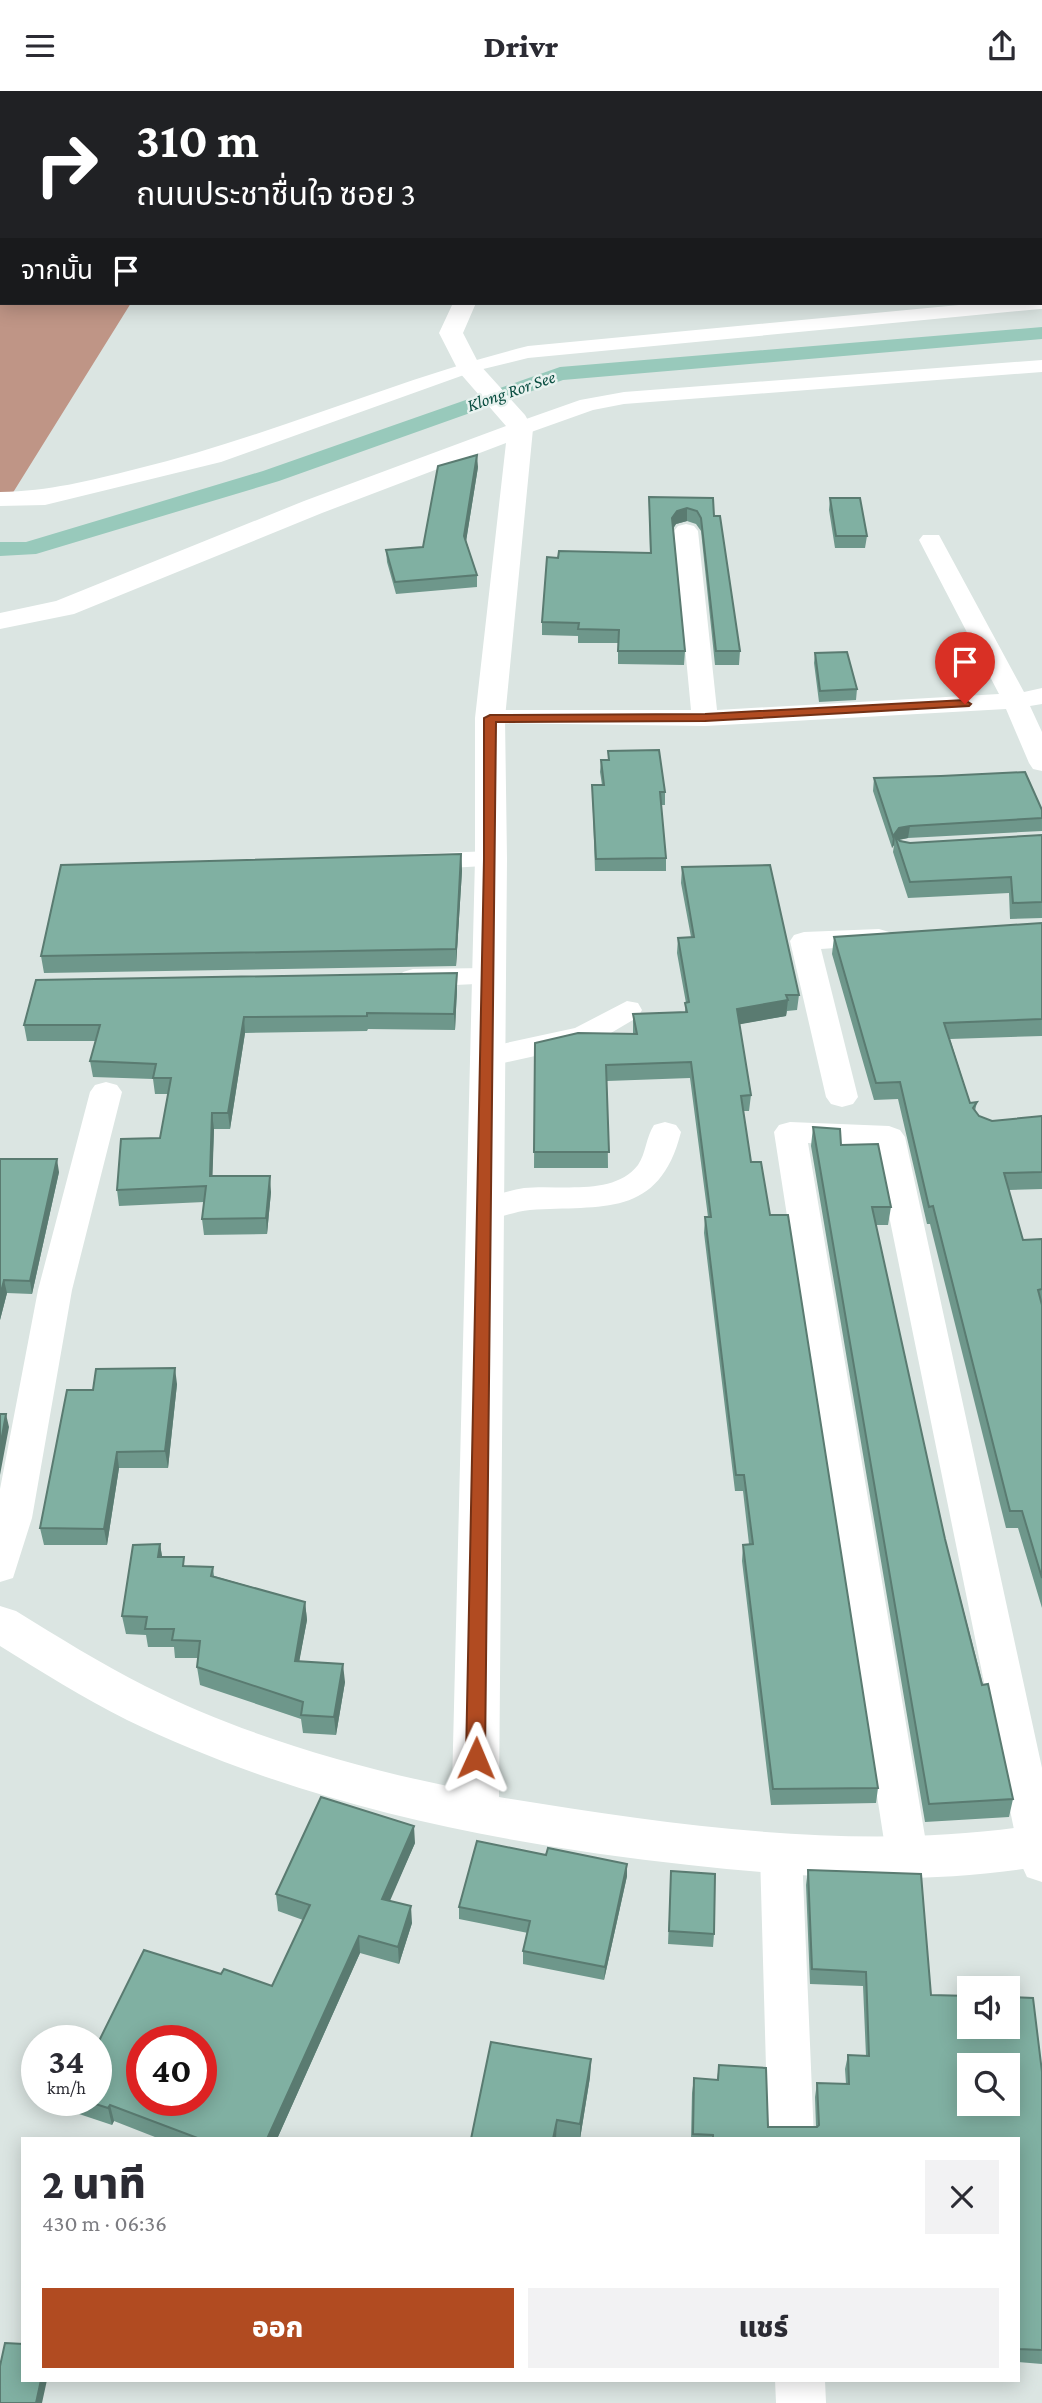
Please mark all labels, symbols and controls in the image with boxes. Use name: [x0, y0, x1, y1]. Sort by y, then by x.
icon: menu: [21, 27, 59, 65]
icon: share: [983, 27, 1021, 65]
text: Drivr: [483, 28, 559, 64]
text: 310 m: [136, 113, 259, 168]
icon: right: [21, 119, 112, 210]
text: ถนนประชาชื่นใจ ซอย 3: [136, 176, 416, 212]
icon: arrive: [107, 252, 145, 290]
text: จากนั้น: [21, 256, 93, 285]
water label: Klong Ror See: [464, 367, 558, 415]
pin: [935, 632, 995, 704]
icon: arrive: [946, 643, 984, 681]
position arrow: [439, 1721, 513, 1795]
map controls: [957, 1976, 1020, 2116]
button: sound: [957, 1976, 1020, 2039]
speed limit sign: 40: [126, 2025, 217, 2116]
text: 34: [49, 2042, 84, 2081]
button: search: [957, 2053, 1020, 2116]
text: km/h: [47, 2078, 86, 2098]
text: 2 นาที: [42, 2160, 146, 2207]
button: close: [925, 2160, 999, 2234]
text: 430 m · 06:36: [42, 2210, 167, 2236]
button: ออก: [42, 2288, 514, 2368]
button: แชร์: [528, 2288, 999, 2368]

